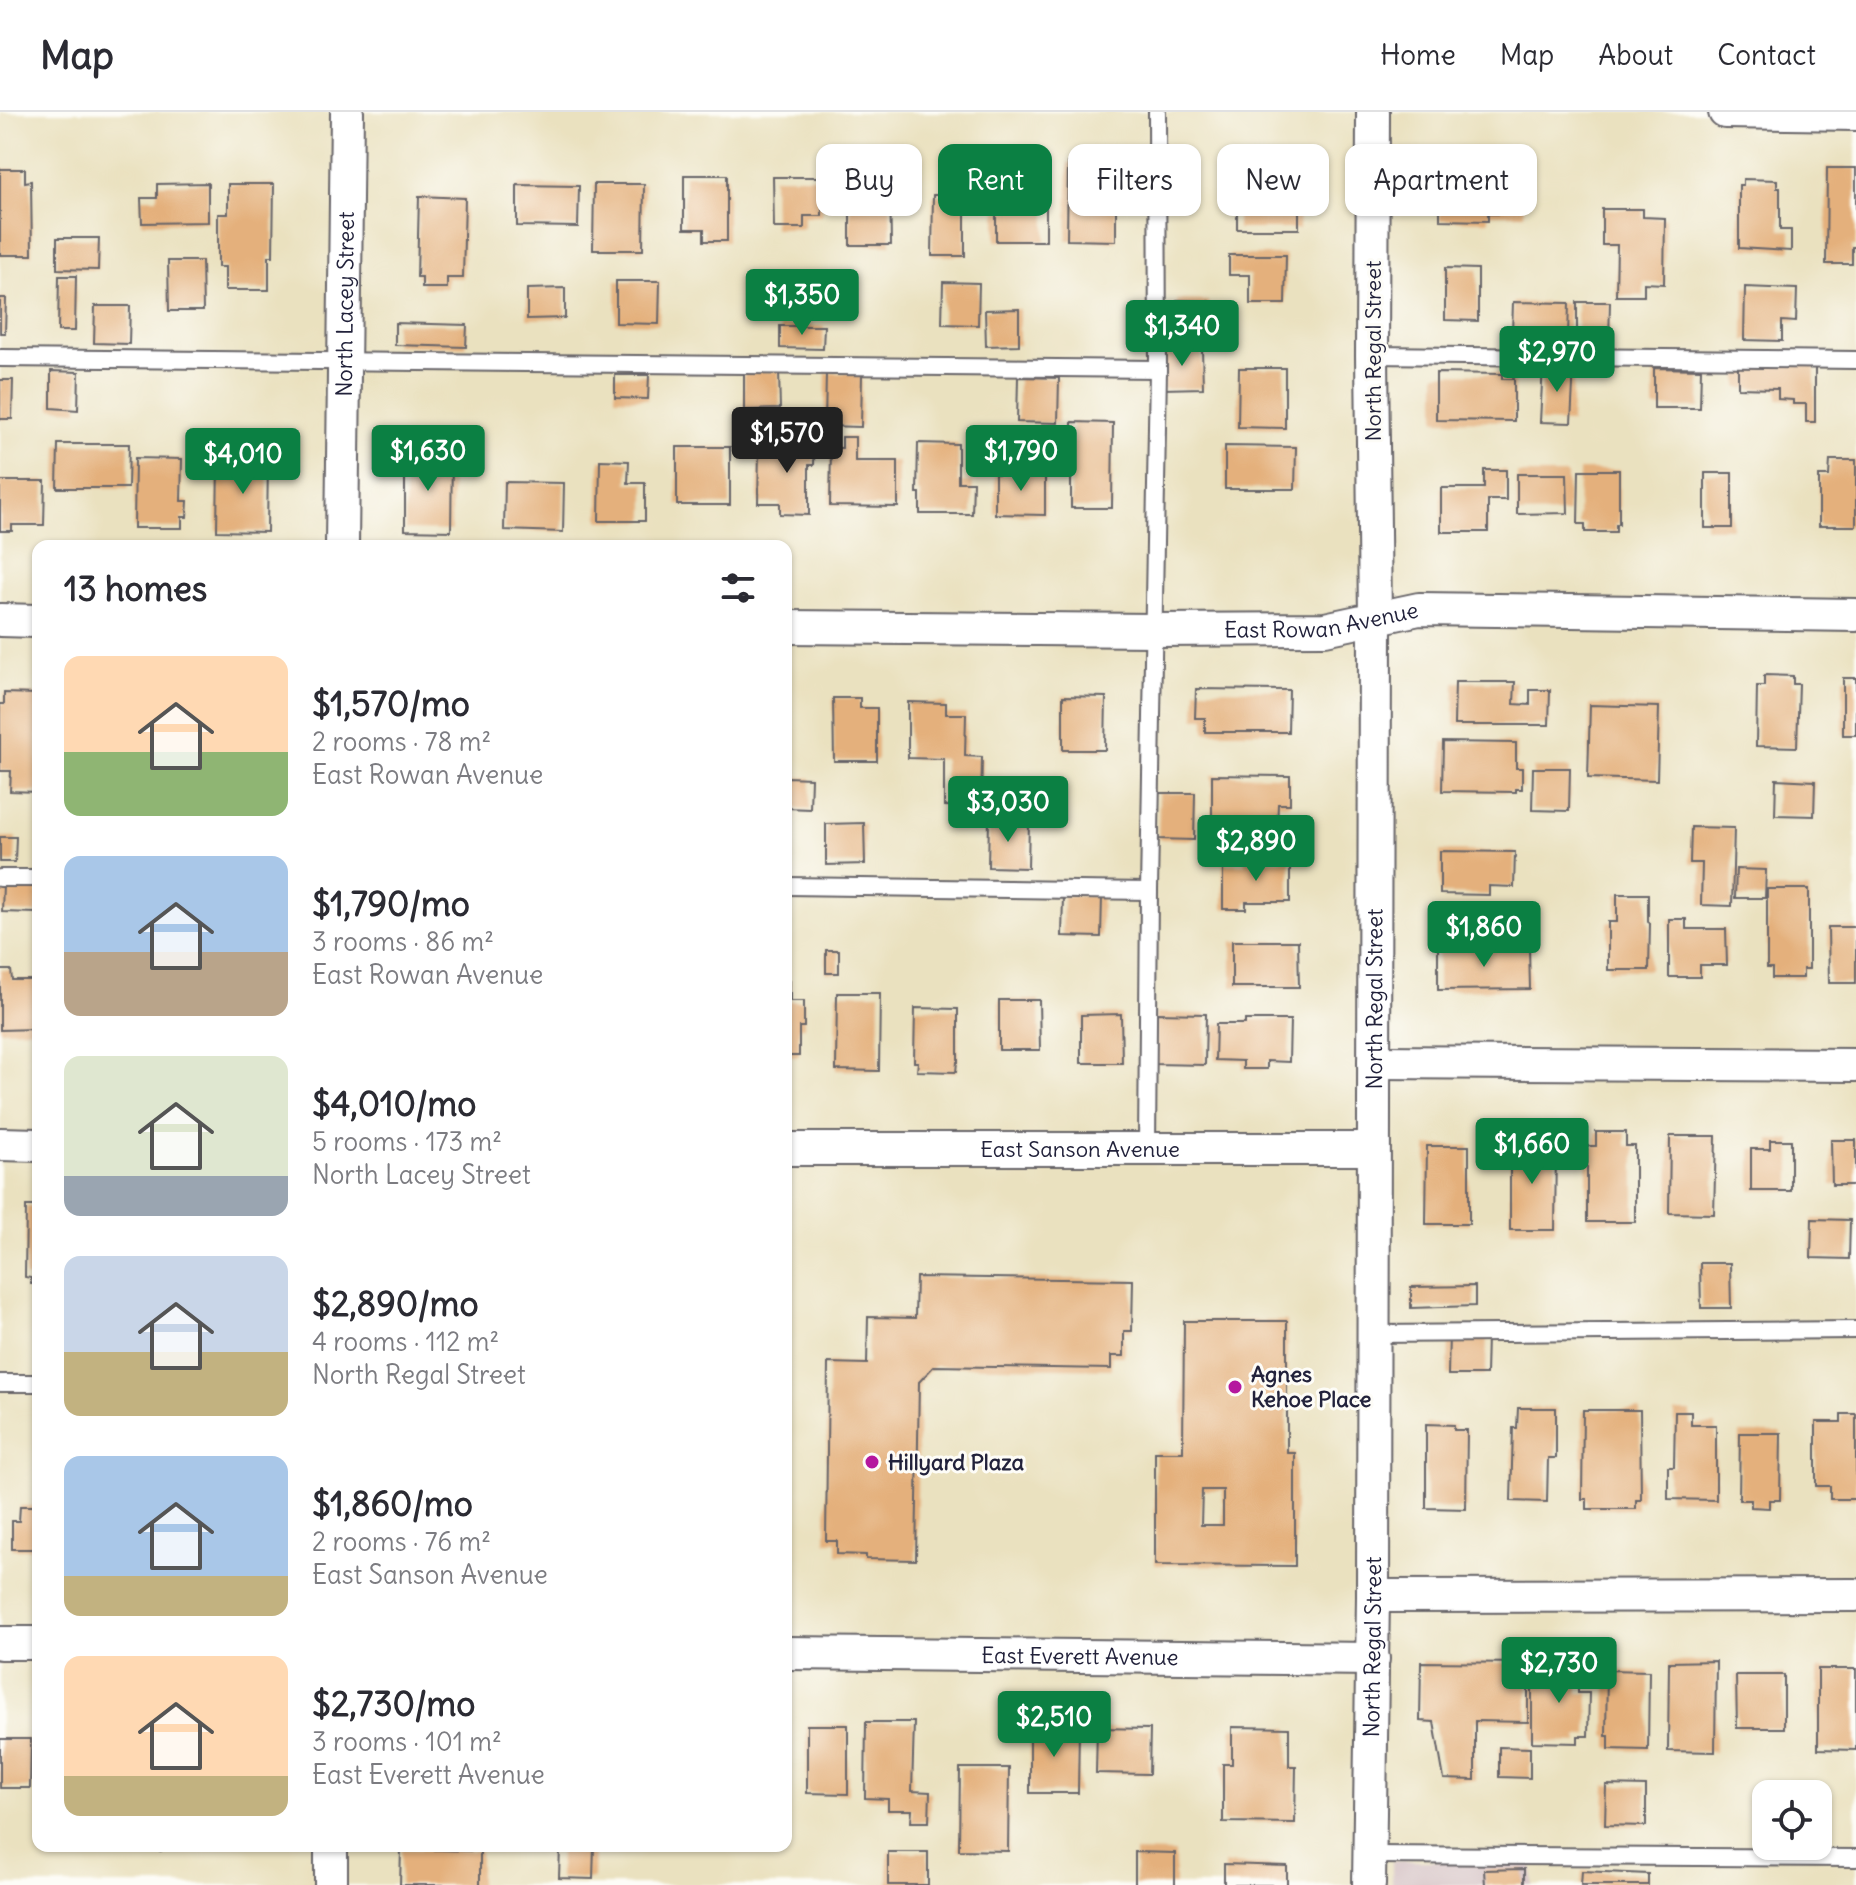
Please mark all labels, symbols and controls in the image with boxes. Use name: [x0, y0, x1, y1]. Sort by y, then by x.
text: Map: [40, 32, 114, 79]
text: Home: [1380, 37, 1456, 73]
text: Map: [1500, 37, 1554, 73]
text: About: [1598, 37, 1673, 73]
text: Contact: [1717, 37, 1816, 73]
chip: Buy: [816, 144, 922, 216]
chip: Rent: [938, 144, 1052, 216]
chip: Filters: [1068, 144, 1201, 216]
chip: New: [1217, 144, 1329, 216]
chip: Apartment: [1345, 144, 1537, 216]
street label: North Lacey Street: [330, 211, 360, 397]
street label: North Regal Street: [1359, 261, 1387, 441]
pin: $1,350: [737, 269, 867, 337]
text: $1,350: [764, 278, 840, 311]
pin: $1,340: [1117, 300, 1247, 368]
text: $1,340: [1144, 309, 1220, 342]
pin: $2,970: [1492, 326, 1622, 394]
text: $2,970: [1518, 335, 1596, 368]
pin: $1,570: [722, 407, 852, 475]
text: $1,570: [750, 416, 824, 449]
pin: $1,630: [363, 425, 493, 493]
pin: $1,790: [956, 425, 1086, 493]
pin: $4,010: [178, 428, 308, 496]
text: $1,630: [390, 434, 466, 467]
text: $1,790: [984, 434, 1058, 467]
text: $4,010: [203, 437, 283, 470]
icon: filters: [716, 566, 760, 610]
text: 13 homes: [64, 567, 207, 610]
street label: East Rowan Avenue: [1224, 596, 1421, 644]
text: $1,570/mo: [312, 682, 470, 725]
icon: home: [128, 688, 224, 784]
text: 2 rooms · 78 m²: [312, 725, 491, 758]
text: East Rowan Avenue: [312, 758, 543, 791]
pin: $3,030: [943, 776, 1073, 844]
text: $3,030: [966, 785, 1050, 818]
pin: $2,890: [1191, 815, 1321, 883]
text: $2,890: [1215, 824, 1297, 857]
text: $1,790/mo: [312, 882, 470, 925]
icon: home: [128, 888, 224, 984]
pin: $1,860: [1419, 901, 1549, 969]
street label: North Regal Street: [1360, 909, 1388, 1090]
text: $1,860: [1446, 910, 1522, 943]
text: 3 rooms · 86 m²: [312, 925, 494, 958]
text: East Rowan Avenue: [312, 958, 543, 991]
text: $4,010/mo: [312, 1082, 476, 1125]
icon: home: [128, 1088, 224, 1184]
pin: $1,660: [1467, 1118, 1597, 1186]
text: 5 rooms · 173 m²: [312, 1125, 502, 1158]
text: $1,660: [1494, 1127, 1570, 1160]
street label: East Sanson Avenue: [980, 1135, 1180, 1163]
text: North Lacey Street: [312, 1158, 531, 1191]
text: $2,890/mo: [312, 1282, 479, 1325]
icon: home: [128, 1288, 224, 1384]
text: 4 rooms · 112 m²: [312, 1325, 499, 1358]
text: North Regal Street: [312, 1358, 526, 1391]
place label: Agnes Kehoe Place: [1251, 1360, 1371, 1413]
marker: Agnes Kehoe Place: [1226, 1378, 1244, 1396]
place label: Hillyard Plaza: [888, 1448, 1025, 1476]
marker: Hillyard Plaza: [863, 1453, 881, 1471]
text: $1,860/mo: [312, 1482, 473, 1525]
icon: home: [128, 1488, 224, 1584]
text: 2 rooms · 76 m²: [312, 1525, 491, 1558]
street label: North Regal Street: [1357, 1557, 1387, 1738]
text: East Sanson Avenue: [312, 1558, 548, 1591]
pin: $2,730: [1494, 1637, 1624, 1705]
street label: East Everett Avenue: [981, 1641, 1179, 1671]
text: $2,730: [1520, 1646, 1598, 1679]
text: $2,730/mo: [312, 1682, 475, 1725]
icon: home: [128, 1688, 224, 1784]
pin: $2,510: [989, 1691, 1119, 1759]
text: $2,510: [1016, 1700, 1092, 1733]
text: 3 rooms · 101 m²: [312, 1725, 502, 1758]
text: East Everett Avenue: [312, 1758, 545, 1791]
map controls: [1752, 1780, 1832, 1860]
button: locate: [1752, 1780, 1832, 1860]

